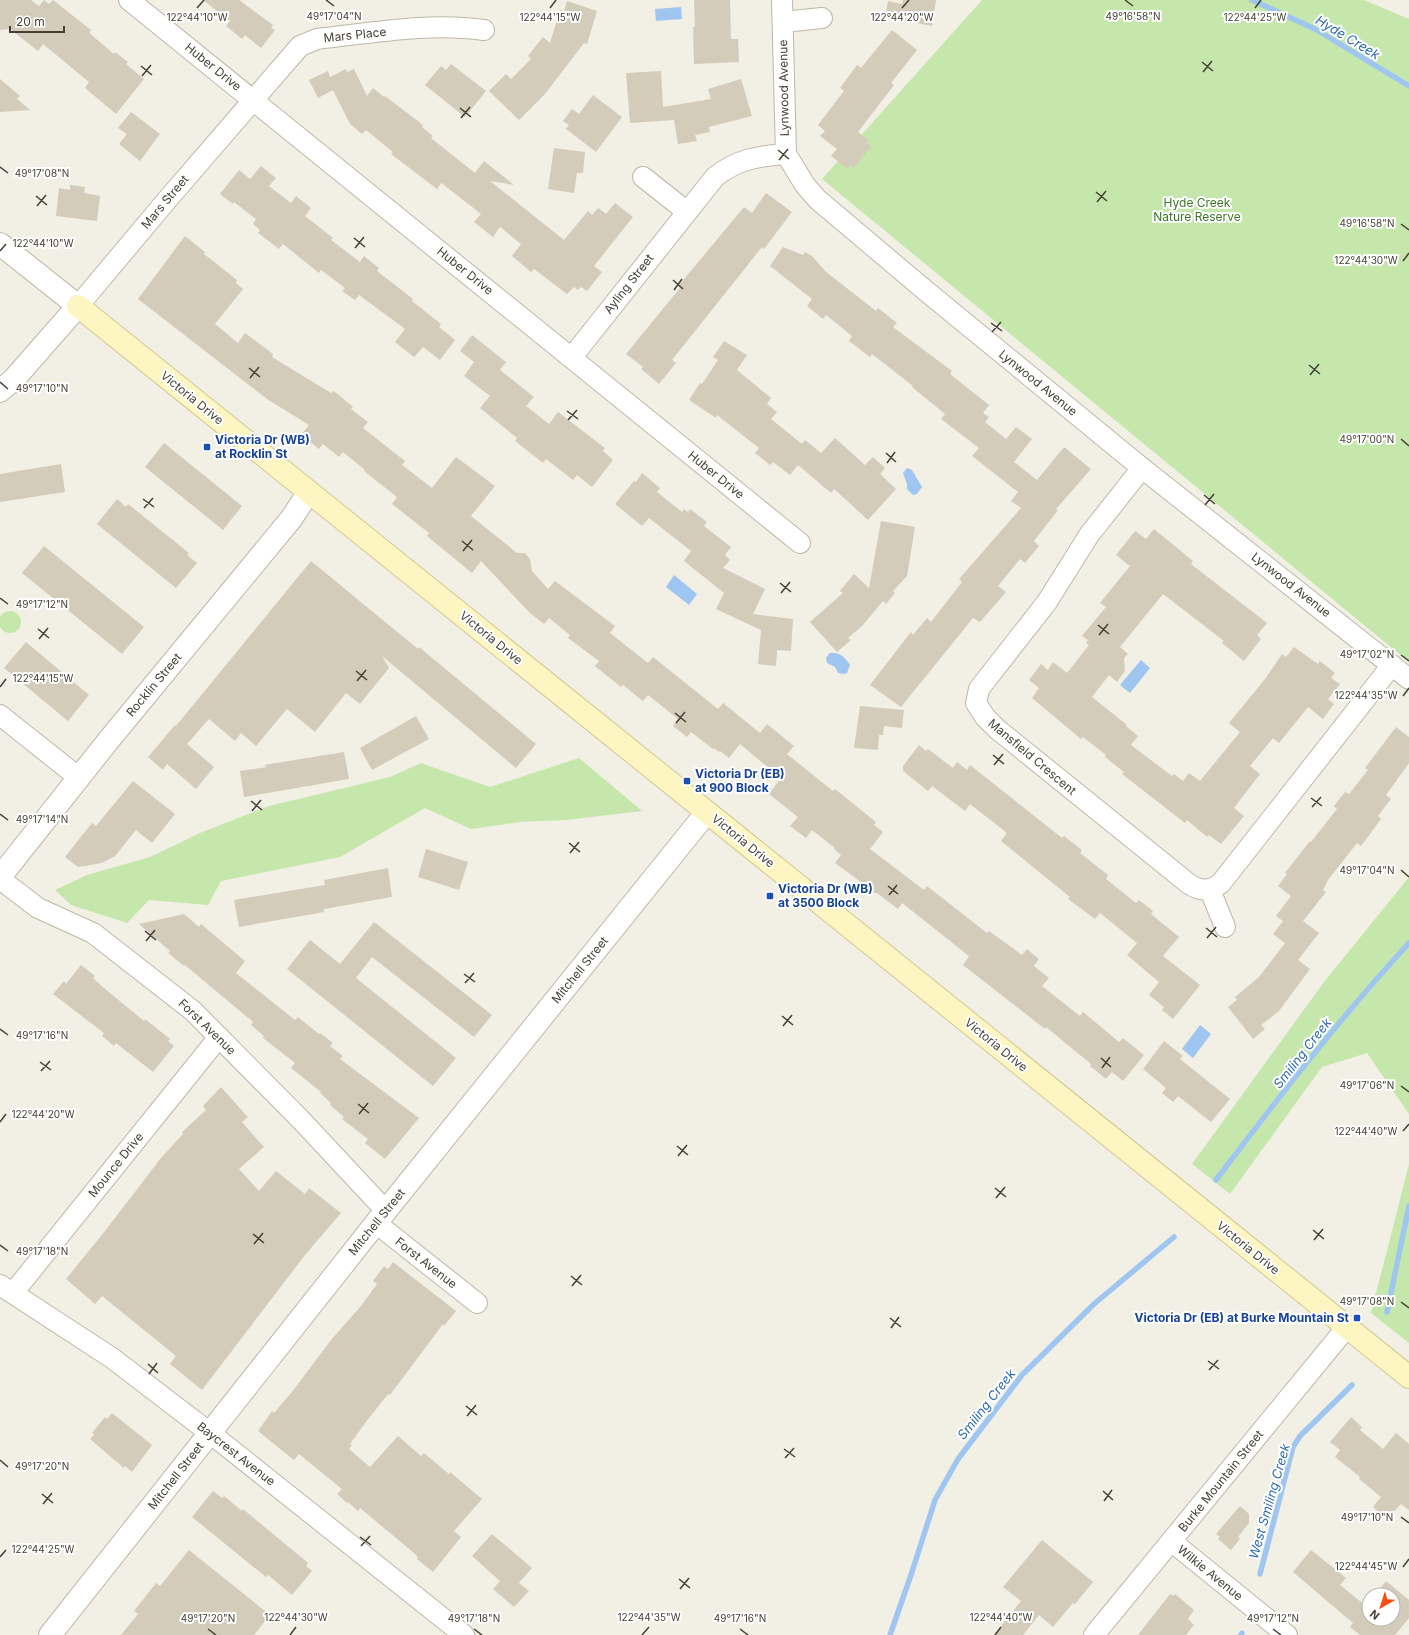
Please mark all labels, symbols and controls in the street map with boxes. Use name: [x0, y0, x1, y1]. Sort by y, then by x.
scale bar: [10, 8, 64, 34]
text: 49°17'04"N: [307, 10, 361, 22]
text: 49°16'58"N: [1106, 10, 1160, 22]
text: 122°44'10"W: [166, 11, 228, 23]
text: 122°44'15"W: [520, 11, 581, 23]
text: 122°44'20"W: [870, 11, 934, 23]
text: 122°44'25"W: [1224, 11, 1287, 23]
water label: Hyde Creek: [1313, 12, 1384, 63]
text: 20 m: [16, 14, 45, 29]
street label: Mars Place: [323, 24, 387, 45]
street label: Huber Drive: [182, 39, 244, 94]
street label: Lynwood Avenue: [775, 40, 792, 136]
text: 49°17'08"N: [15, 167, 69, 179]
street label: Mars Street: [138, 172, 192, 232]
park label: Hyde Creek Nature Reserve: [1153, 195, 1241, 224]
text: 49°16'58"N: [1340, 217, 1394, 229]
text: 122°44'10"W: [12, 237, 74, 249]
street label: Huber Drive: [434, 243, 496, 298]
street label: Ayling Street: [601, 251, 657, 317]
text: 122°44'30"W: [1334, 254, 1398, 266]
street label: Lynwood Avenue: [996, 346, 1081, 419]
street label: Victoria Drive: [158, 368, 227, 428]
text: 49°17'10"N: [16, 382, 68, 394]
place label: Victoria Dr (WB) at Rocklin St: [215, 432, 310, 461]
text: 49°17'00"N: [1340, 433, 1394, 445]
marker: Victoria Dr (WB) at Rocklin St: [202, 442, 212, 452]
street label: Huber Drive: [685, 447, 747, 502]
street label: Lynwood Avenue: [1249, 549, 1334, 620]
text: 49°17'12"N: [16, 598, 68, 610]
street label: Victoria Drive: [457, 608, 526, 668]
text: 49°17'02"N: [1340, 648, 1394, 660]
street label: Rocklin Street: [123, 650, 185, 720]
text: 122°44'15"W: [13, 672, 74, 684]
text: 122°44'35"W: [1334, 689, 1398, 701]
street label: Mansfield Crescent: [985, 715, 1079, 798]
place label: Victoria Dr (EB) at 900 Block: [695, 766, 785, 795]
marker: Victoria Dr (EB) at 900 Block: [682, 776, 692, 786]
street label: Victoria Drive: [709, 811, 778, 871]
text: 49°17'14"N: [16, 813, 68, 825]
text: 49°17'04"N: [1340, 864, 1394, 876]
place label: Victoria Dr (WB) at 3500 Block: [778, 881, 873, 910]
marker: Victoria Dr (WB) at 3500 Block: [765, 891, 775, 901]
street label: Mitchell Street: [548, 933, 611, 1006]
street label: Forst Avenue: [175, 996, 239, 1058]
water label: Smiling Creek: [1270, 1014, 1335, 1091]
street label: Victoria Drive: [962, 1015, 1031, 1075]
text: 49°17'16"N: [16, 1029, 68, 1041]
text: 49°17'06"N: [1340, 1079, 1394, 1091]
text: 122°44'20"W: [11, 1108, 75, 1120]
text: 122°44'40"W: [1335, 1125, 1398, 1137]
street label: Mounce Drive: [85, 1129, 146, 1200]
street label: Mitchell Street: [345, 1185, 408, 1258]
street label: Victoria Drive: [1214, 1218, 1283, 1278]
street label: Forst Avenue: [392, 1234, 460, 1291]
text: 49°17'18"N: [16, 1245, 68, 1257]
text: 49°17'08"N: [1340, 1295, 1394, 1307]
place label: Victoria Dr (EB) at Burke Mountain St: [1134, 1310, 1350, 1325]
marker: Victoria Dr (EB) at Burke Mountain St: [1352, 1313, 1362, 1323]
water label: Smiling Creek: [954, 1365, 1019, 1442]
street label: Baycrest Avenue: [194, 1418, 278, 1489]
street label: Burke Mountain Street: [1175, 1427, 1266, 1535]
street label: Mitchell Street: [145, 1439, 207, 1512]
water label: West Smiling Creek: [1245, 1441, 1293, 1560]
text: 49°17'20"N: [15, 1460, 69, 1472]
text: 49°17'10"N: [1341, 1511, 1393, 1523]
street label: Wilkie Avenue: [1175, 1542, 1246, 1604]
text: 122°44'25"W: [12, 1543, 75, 1555]
text: 122°44'45"W: [1335, 1560, 1397, 1572]
north arrow: [1361, 1587, 1401, 1627]
text: N: [1367, 1607, 1382, 1623]
text: 122°44'30"W: [264, 1611, 328, 1623]
text: 122°44'35"W: [617, 1611, 681, 1623]
text: 122°44'40"W: [970, 1611, 1033, 1623]
text: 49°17'20"N: [181, 1612, 235, 1624]
text: 49°17'18"N: [448, 1612, 500, 1624]
text: 49°17'16"N: [714, 1612, 766, 1624]
text: 49°17'12"N: [1247, 1612, 1299, 1624]

